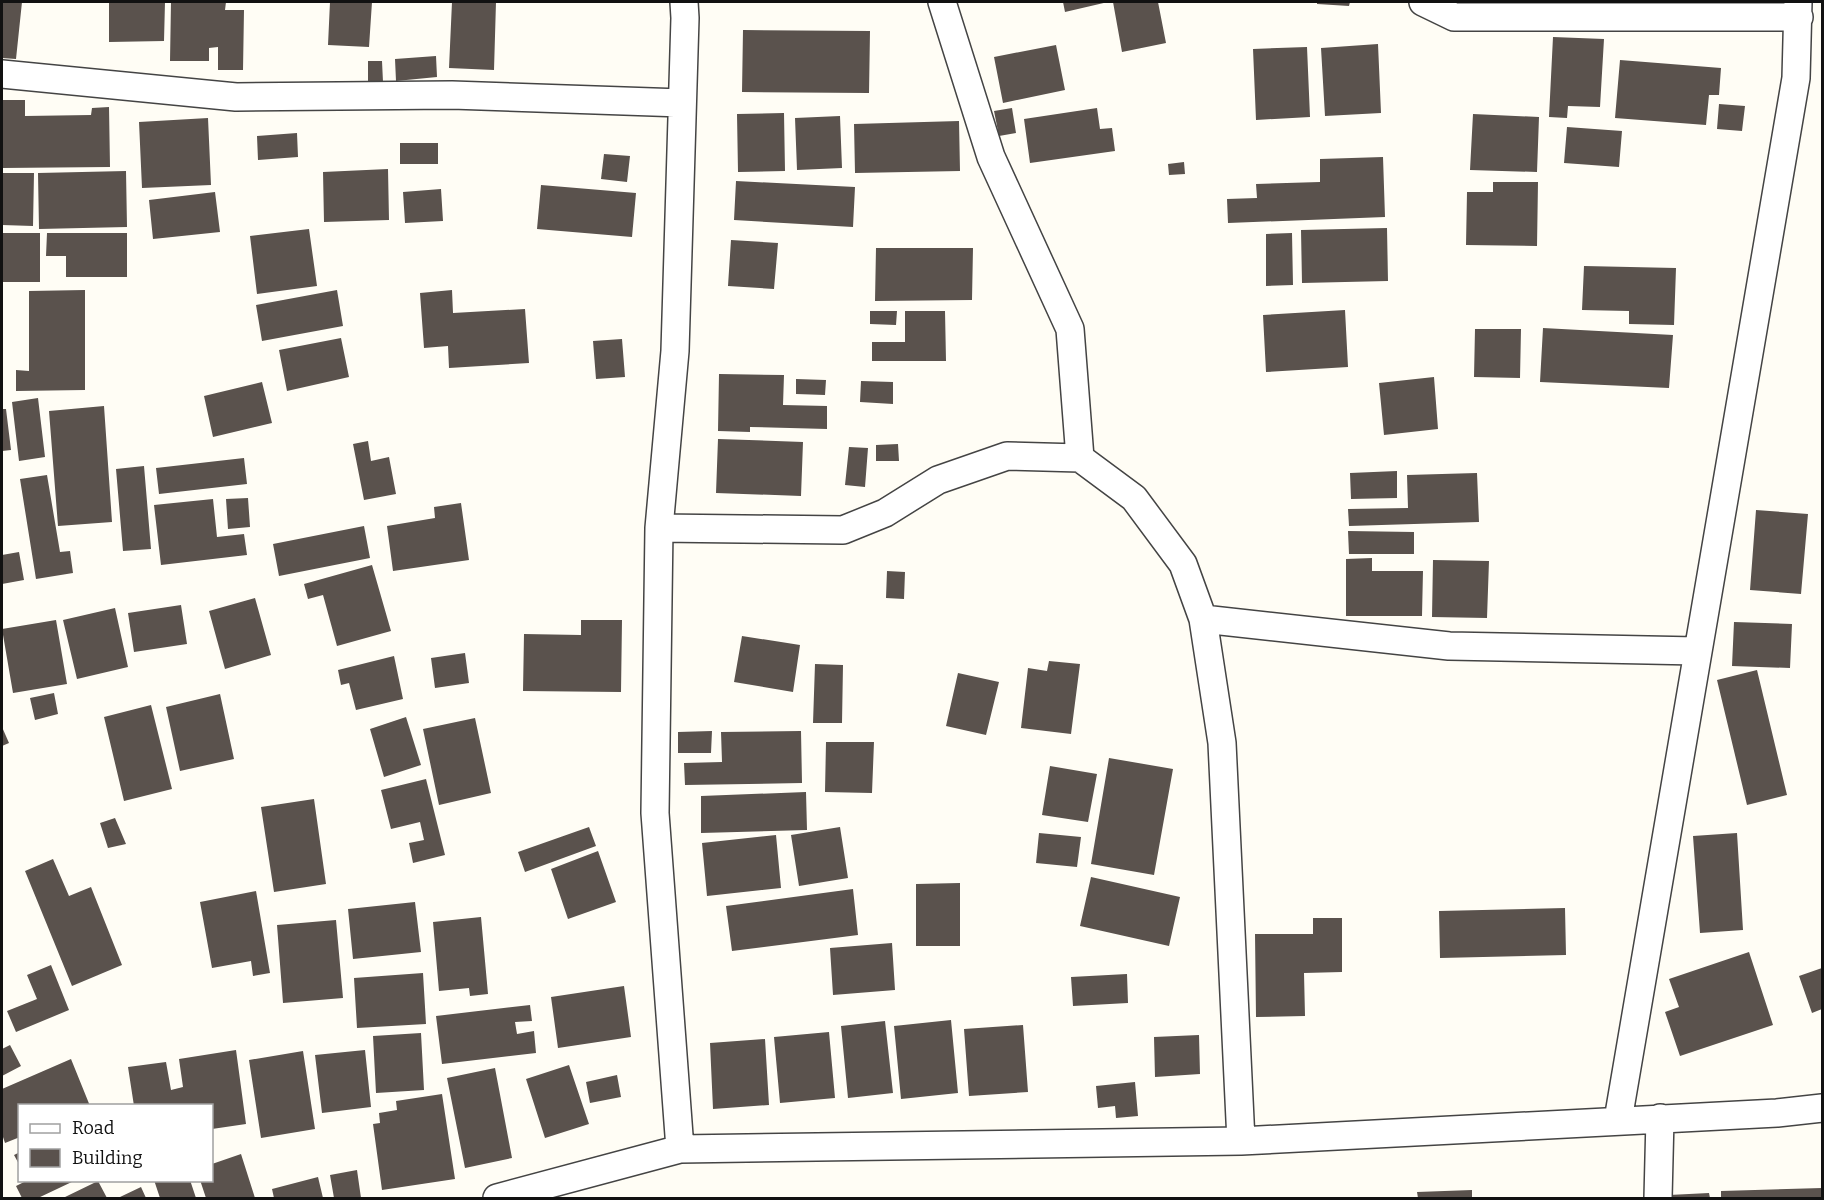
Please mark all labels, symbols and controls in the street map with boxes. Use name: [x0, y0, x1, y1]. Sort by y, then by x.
legend: [18, 1104, 213, 1182]
text: Road: [72, 1117, 115, 1139]
text: Building: [72, 1147, 143, 1169]

